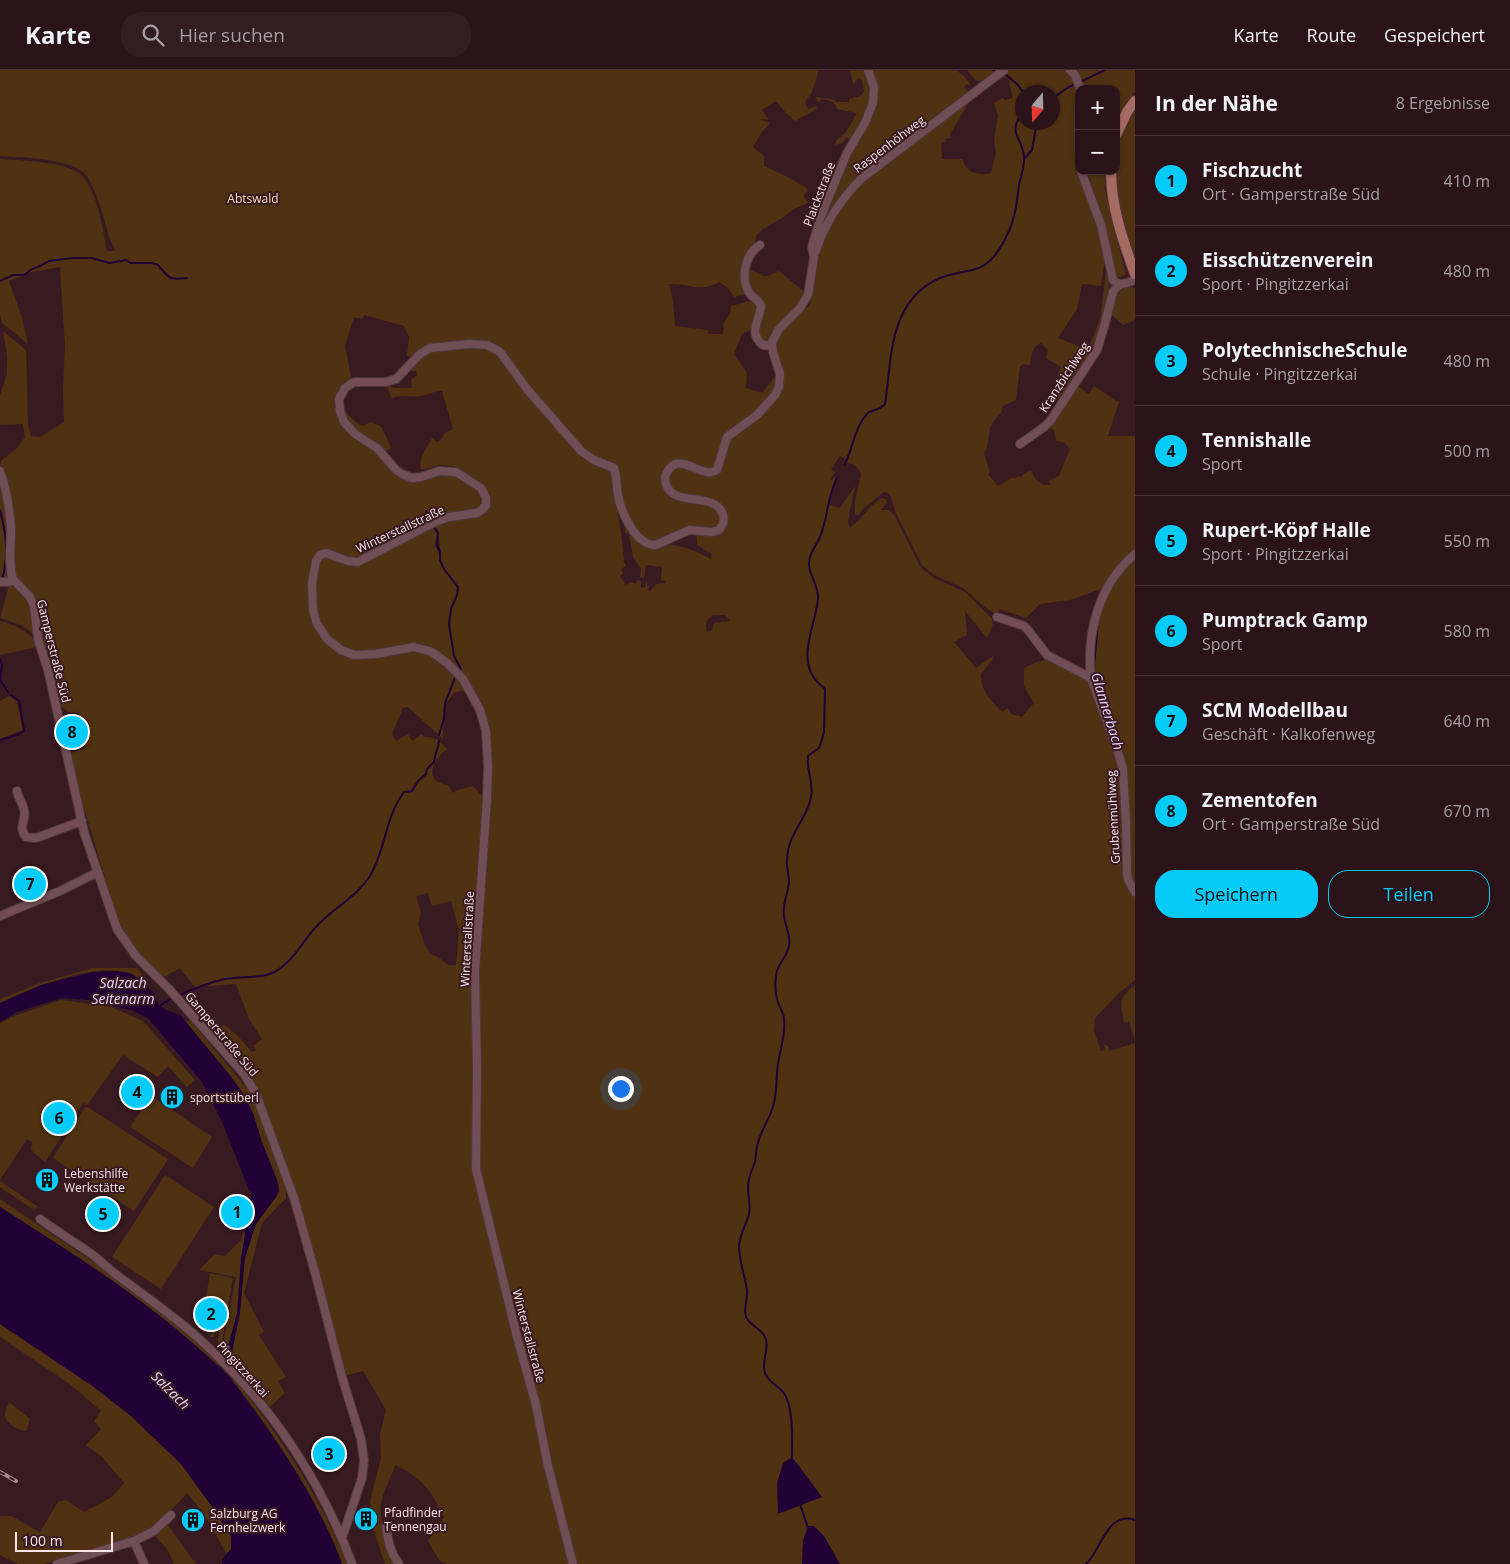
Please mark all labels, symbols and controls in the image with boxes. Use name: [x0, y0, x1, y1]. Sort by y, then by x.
search box: [121, 12, 471, 57]
text: Karte: [25, 18, 91, 51]
icon: search: [139, 21, 167, 49]
text: Hier suchen: [179, 22, 285, 48]
text: Karte: [1234, 23, 1279, 47]
text: Route: [1307, 23, 1356, 47]
text: Gespeichert: [1384, 23, 1485, 47]
north arrow: [1015, 85, 1060, 130]
map controls: [1075, 85, 1120, 175]
button: +: [1075, 85, 1120, 130]
text: In der Nähe: [1155, 89, 1278, 117]
text: 8 Ergebnisse: [1396, 92, 1490, 114]
street label: Raspenhöhweg: [850, 111, 929, 177]
button: −: [1075, 130, 1120, 175]
text: Fischzucht: [1202, 157, 1302, 183]
street label: Plaickstraße: [799, 159, 839, 229]
text: 1: [1166, 170, 1176, 192]
text: 410 m: [1444, 170, 1490, 192]
text: Ort · Gamperstraße Süd: [1202, 183, 1380, 205]
park label: Abtswald: [227, 190, 279, 207]
text: Eisschützenverein: [1202, 247, 1373, 273]
text: 2: [1166, 260, 1176, 282]
text: 480 m: [1444, 260, 1490, 282]
text: Sport · Pingitzzerkai: [1202, 273, 1349, 295]
text: PolytechnischeSchule: [1202, 337, 1407, 363]
street label: Kranzbichlweg: [1035, 338, 1093, 416]
text: 3: [1166, 350, 1176, 372]
text: 480 m: [1444, 350, 1490, 372]
text: Schule · Pingitzzerkai: [1202, 363, 1357, 385]
text: Tennishalle: [1202, 427, 1311, 453]
text: 4: [1166, 440, 1176, 462]
text: 500 m: [1444, 440, 1490, 462]
text: Sport: [1202, 453, 1242, 475]
street label: Winterstallstraße: [353, 501, 447, 557]
text: Rupert-Köpf Halle: [1202, 517, 1371, 543]
text: 5: [1166, 530, 1176, 552]
text: 550 m: [1444, 530, 1490, 552]
text: Sport · Pingitzzerkai: [1202, 543, 1349, 565]
street label: Gamperstraße Süd: [33, 598, 75, 704]
text: Pumptrack Gamp: [1202, 607, 1368, 633]
text: 6: [1166, 620, 1176, 642]
text: 580 m: [1444, 620, 1490, 642]
text: Sport: [1202, 633, 1242, 655]
water label: Glannerbach: [1087, 670, 1129, 752]
text: SCM Modellbau: [1202, 697, 1348, 723]
text: 7: [1166, 710, 1176, 732]
text: 640 m: [1444, 710, 1490, 732]
pin: 8: [56, 713, 88, 751]
text: Geschäft · Kalkofenweg: [1202, 723, 1375, 745]
street label: Grubenmühlweg: [1102, 769, 1124, 864]
text: Zementofen: [1202, 787, 1318, 813]
text: 8: [1166, 800, 1176, 822]
text: 670 m: [1444, 800, 1490, 822]
text: Ort · Gamperstraße Süd: [1202, 813, 1380, 835]
pin: 7: [14, 865, 46, 903]
button: Speichern: [1155, 870, 1318, 918]
button: Teilen: [1328, 870, 1490, 918]
street label: Winterstallstraße: [456, 890, 478, 987]
water label: Salzach Seitenarm: [92, 973, 154, 1008]
street label: Gamperstraße Süd: [182, 988, 262, 1080]
pin: 4: [121, 1073, 153, 1111]
your location: [608, 1076, 634, 1102]
building icon: sportstüberl: [159, 1084, 185, 1110]
place label: sportstüberl: [190, 1089, 259, 1106]
pin: 6: [43, 1099, 75, 1137]
place label: Lebenshilfe Werkstätte: [64, 1165, 129, 1196]
building icon: Lebenshilfe Werkstätte: [34, 1167, 60, 1193]
pin: 1: [221, 1193, 253, 1231]
pin: 5: [87, 1195, 119, 1233]
street label: Winterstallstraße: [508, 1287, 550, 1385]
pin: 2: [195, 1295, 227, 1333]
street label: Pingitzzerkai: [213, 1337, 273, 1401]
water label: Salzach: [148, 1367, 194, 1413]
pin: 3: [313, 1435, 345, 1473]
place label: Pfadfinder Tennengau: [384, 1504, 447, 1535]
place label: Salzburg AG Fernheizwerk: [210, 1505, 286, 1536]
building icon: Pfadfinder Tennengau: [353, 1506, 379, 1532]
building icon: Salzburg AG Fernheizwerk: [180, 1507, 206, 1533]
scale bar: [15, 1529, 112, 1552]
text: 100 m: [22, 1531, 63, 1550]

